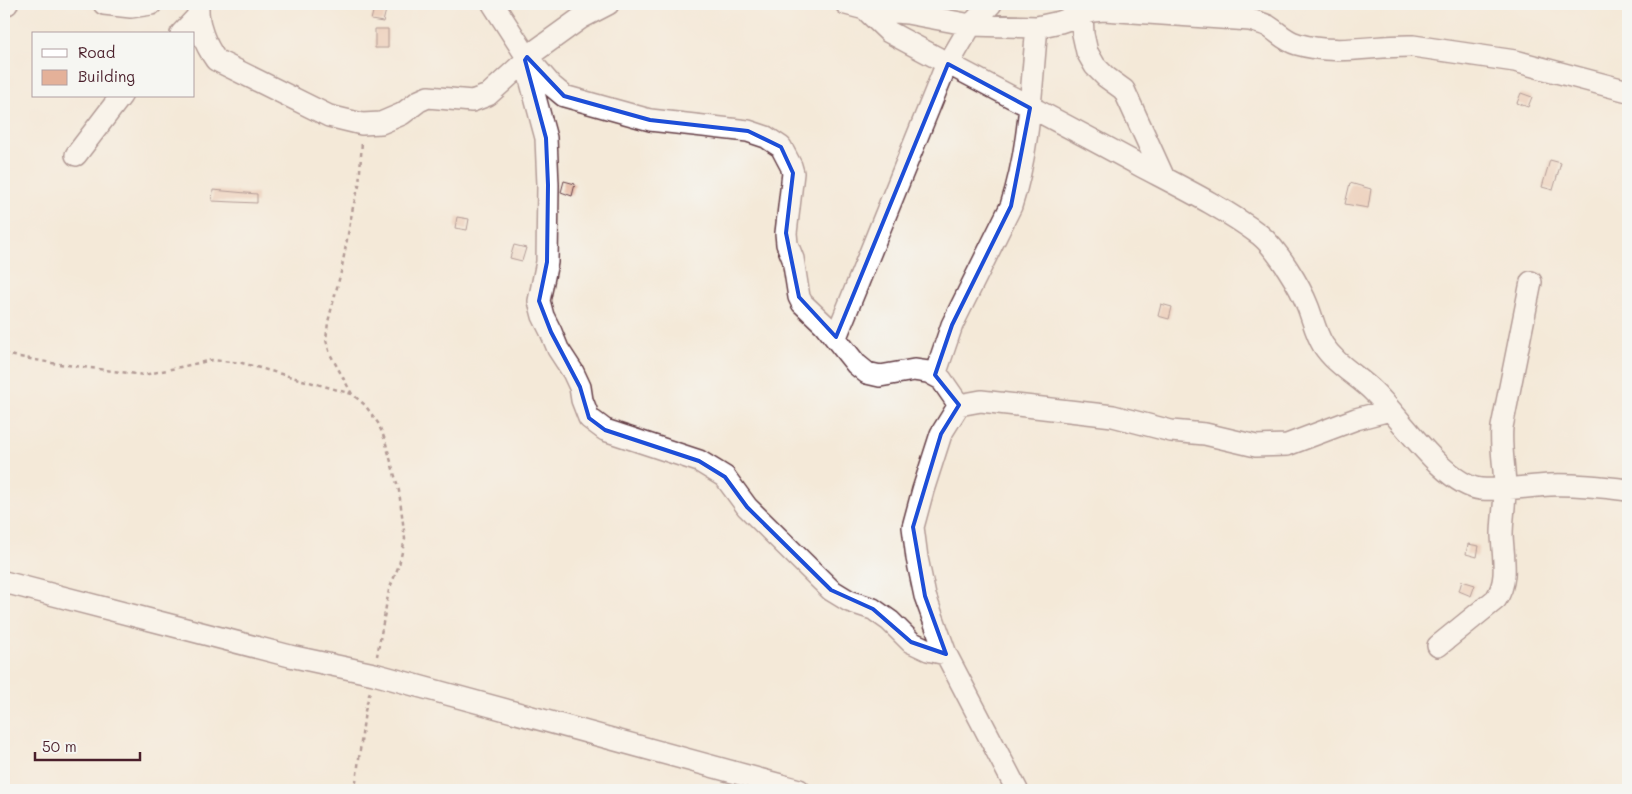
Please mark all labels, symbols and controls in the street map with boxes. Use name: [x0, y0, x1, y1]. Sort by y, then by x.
legend: [32, 32, 195, 98]
text: Road: [78, 42, 115, 62]
text: Building: [78, 66, 135, 86]
scale bar: [35, 729, 140, 761]
text: 50 m: [42, 736, 77, 756]

